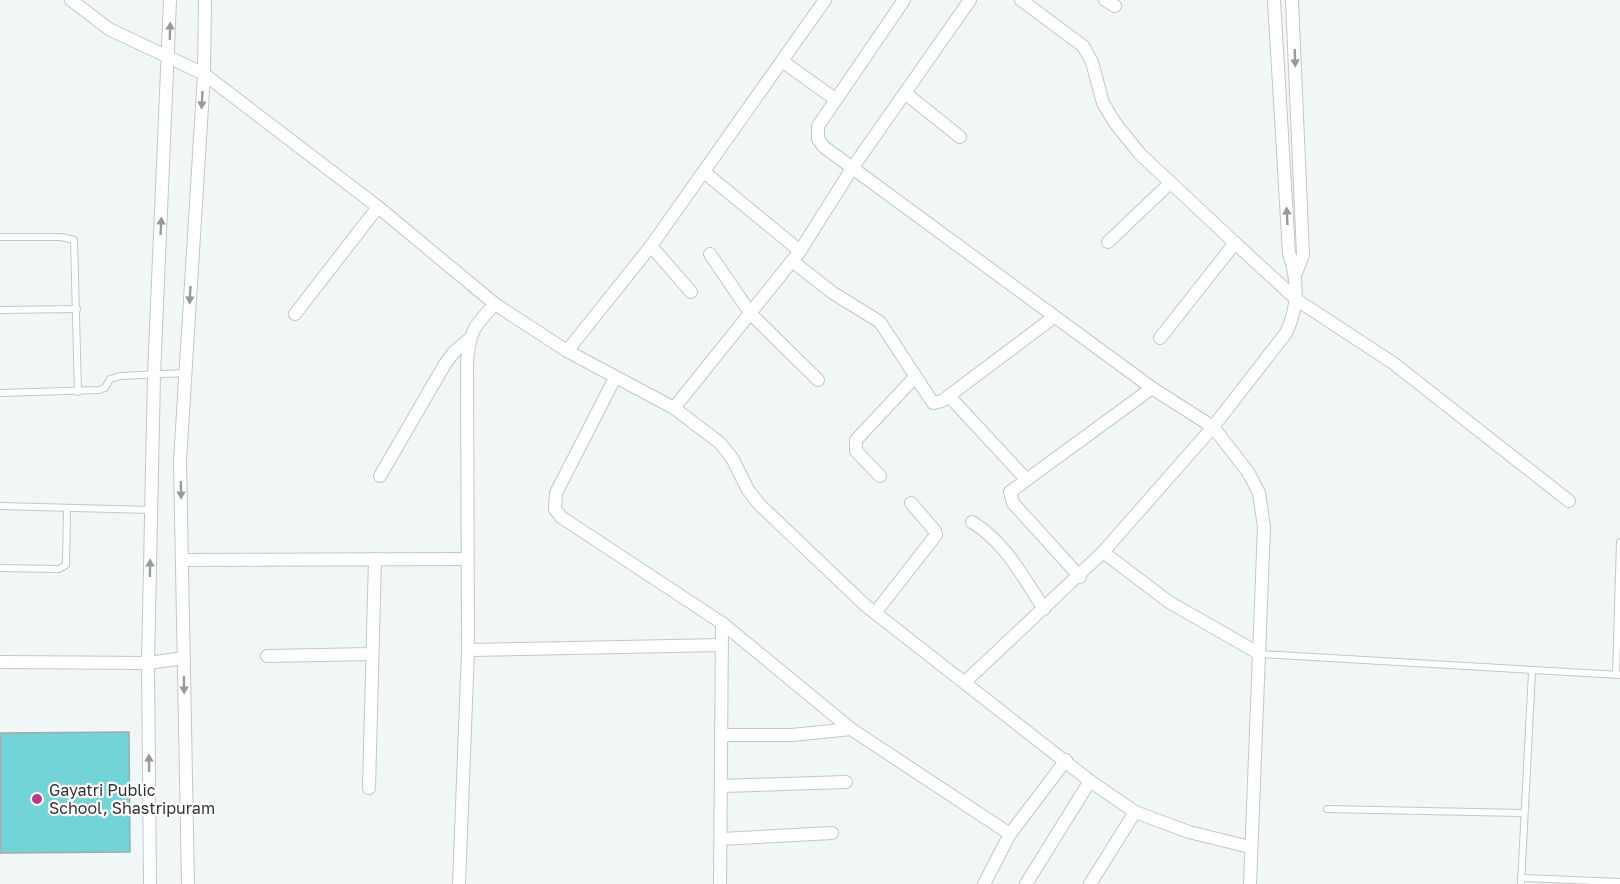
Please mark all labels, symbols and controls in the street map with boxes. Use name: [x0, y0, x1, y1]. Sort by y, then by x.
one-way arrow: [165, 21, 174, 40]
one-way arrow: [1290, 49, 1299, 68]
one-way arrow: [197, 91, 207, 110]
one-way arrow: [1282, 206, 1291, 225]
one-way arrow: [156, 216, 165, 235]
one-way arrow: [185, 286, 195, 305]
one-way arrow: [176, 480, 185, 499]
one-way arrow: [145, 558, 154, 577]
one-way arrow: [179, 675, 189, 694]
one-way arrow: [144, 753, 154, 772]
place label: Gayatri Public School, Shastripuram: [49, 780, 215, 818]
marker: Gayatri Public School, Shastripuram: [30, 792, 44, 806]

